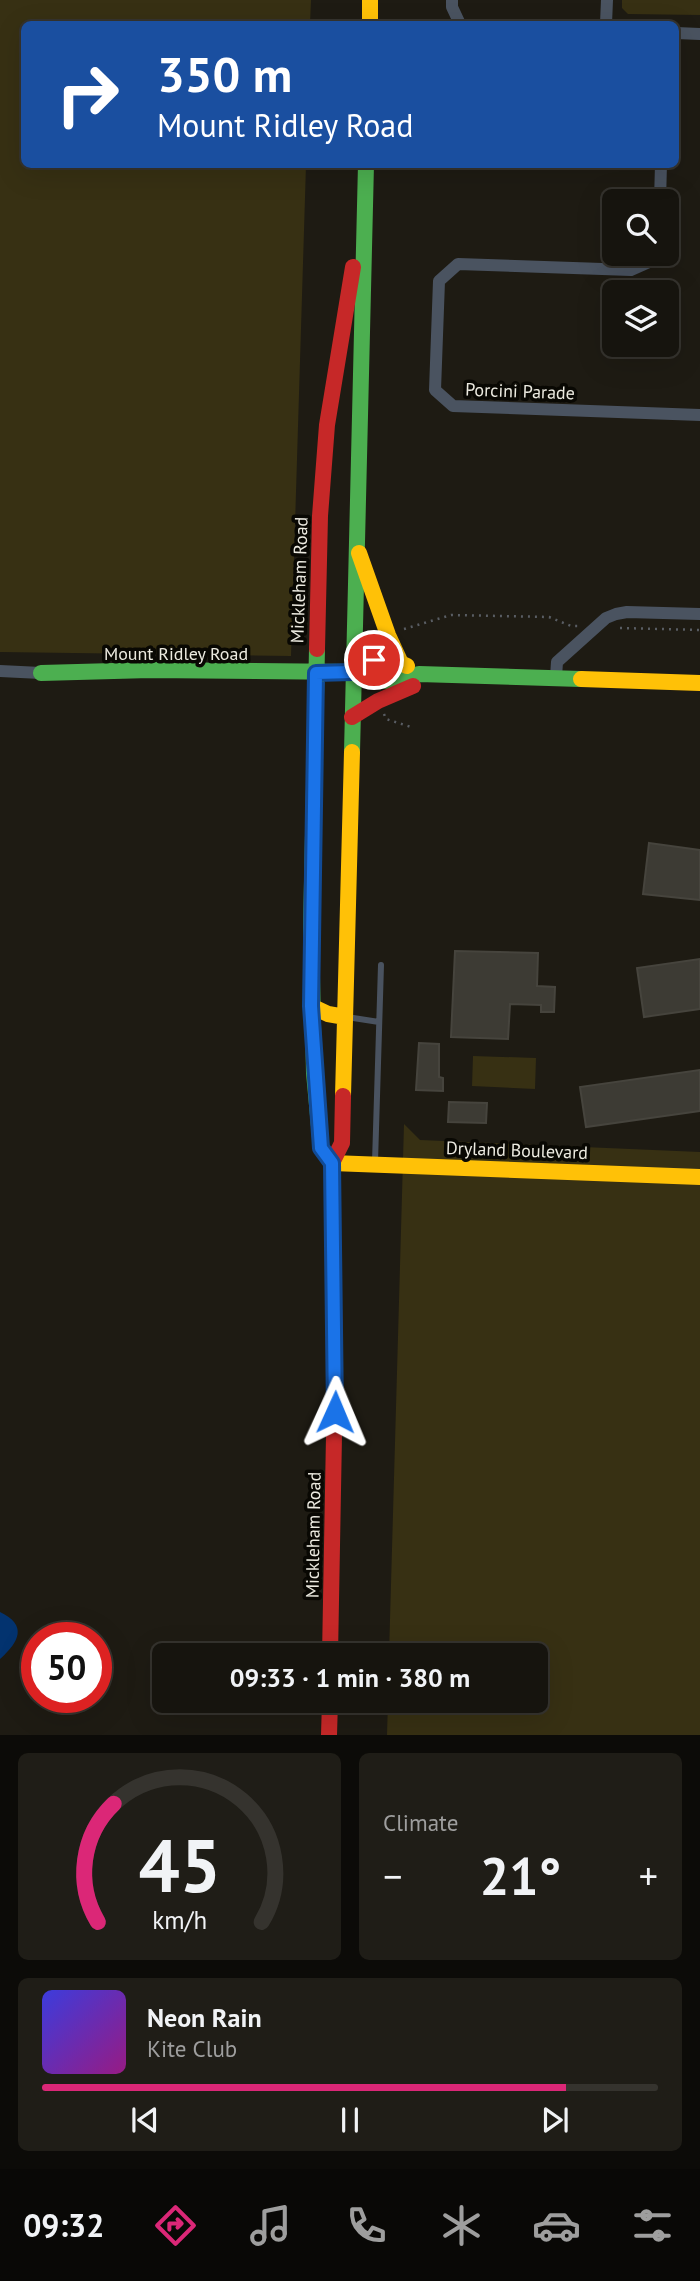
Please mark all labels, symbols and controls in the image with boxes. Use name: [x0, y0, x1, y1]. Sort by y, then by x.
text: 350 m: [157, 42, 292, 106]
icon: right: [42, 49, 133, 140]
text: Mount Ridley Road: [157, 104, 413, 146]
map controls: [602, 189, 679, 357]
button: search: [602, 189, 679, 266]
button: layers: [602, 280, 679, 357]
street label: Porcini Parade: [465, 378, 575, 404]
street label: Mickleham Road: [285, 516, 313, 644]
pin: [344, 630, 404, 690]
icon: arrive: [355, 641, 393, 679]
street label: Mount Ridley Road: [104, 642, 248, 665]
street label: Dryland Boulevard: [446, 1136, 588, 1164]
position arrow: [298, 1375, 372, 1449]
street label: Mickleham Road: [300, 1472, 326, 1598]
speed limit sign: 50: [21, 1622, 112, 1713]
text: 09:33 · 1 min · 380 m: [230, 1661, 470, 1694]
text: Climate: [383, 1808, 458, 1837]
text: 45: [138, 1819, 221, 1913]
text: 21°: [480, 1842, 561, 1909]
text: −: [383, 1851, 402, 1900]
text: +: [639, 1851, 658, 1900]
text: km/h: [152, 1904, 207, 1936]
text: Neon Rain: [147, 2001, 262, 2034]
text: Kite Club: [147, 2034, 237, 2063]
icon: previous: [126, 2101, 164, 2139]
icon: pause: [331, 2101, 369, 2139]
icon: next: [536, 2101, 574, 2139]
icon: directions: [151, 2201, 200, 2250]
icon: music: [246, 2201, 295, 2250]
icon: phone: [342, 2201, 391, 2250]
icon: climate: [437, 2201, 486, 2250]
icon: car: [532, 2201, 581, 2250]
icon: filters: [628, 2201, 677, 2250]
text: 09:32: [23, 2204, 104, 2246]

